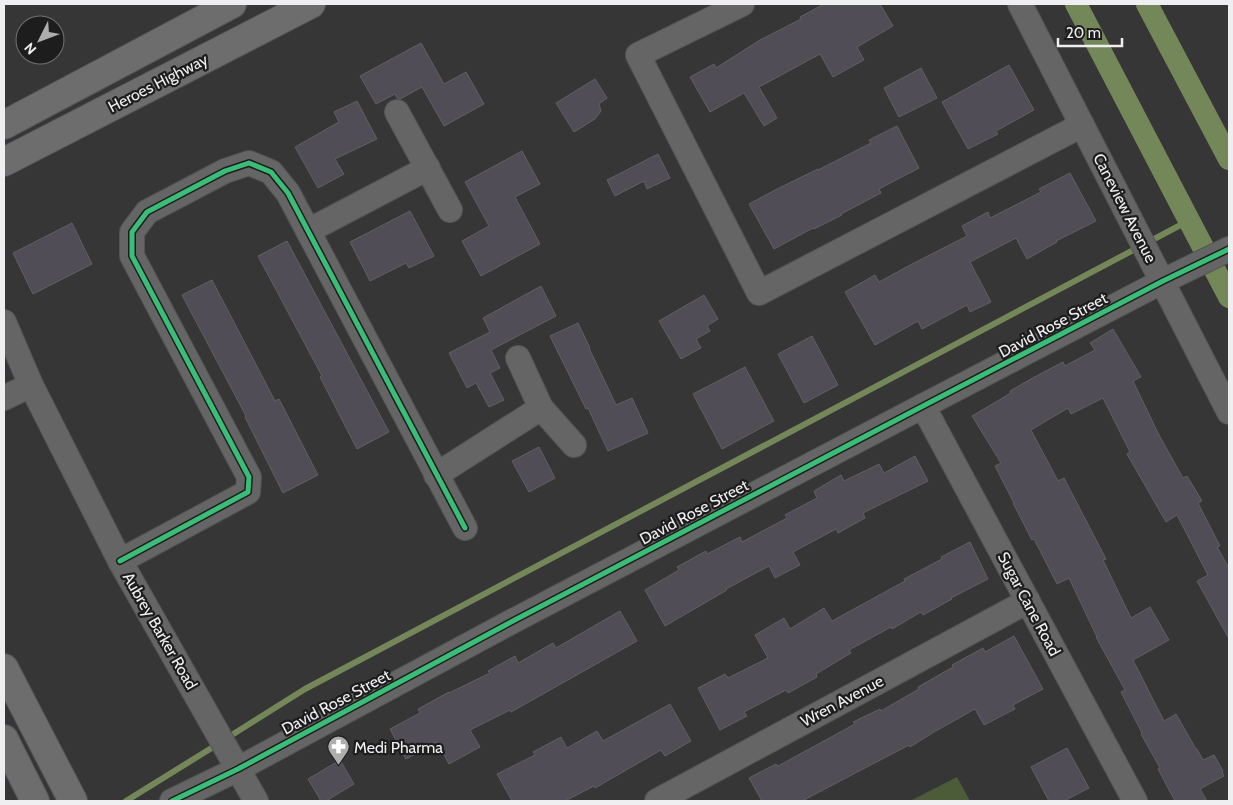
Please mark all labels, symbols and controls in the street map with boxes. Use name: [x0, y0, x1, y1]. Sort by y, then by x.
north arrow: [15, 15, 65, 65]
scale bar: [1058, 15, 1122, 47]
text: 20 m: [1066, 24, 1101, 42]
text: N: [20, 39, 40, 58]
street label: Heroes Highway: [105, 50, 211, 116]
street label: Caneview Avenue: [1089, 150, 1161, 266]
street label: David Rose Street: [995, 288, 1111, 362]
street label: David Rose Street: [636, 475, 752, 549]
street label: Sugar Cane Road: [994, 549, 1064, 659]
street label: Aubrey Barker Road: [119, 569, 201, 693]
street label: David Rose Street: [278, 665, 394, 739]
street label: Wren Avenue: [797, 671, 887, 731]
pharmacy icon: Medi Pharma: [326, 735, 350, 766]
place label: Medi Pharma: [354, 738, 443, 757]

